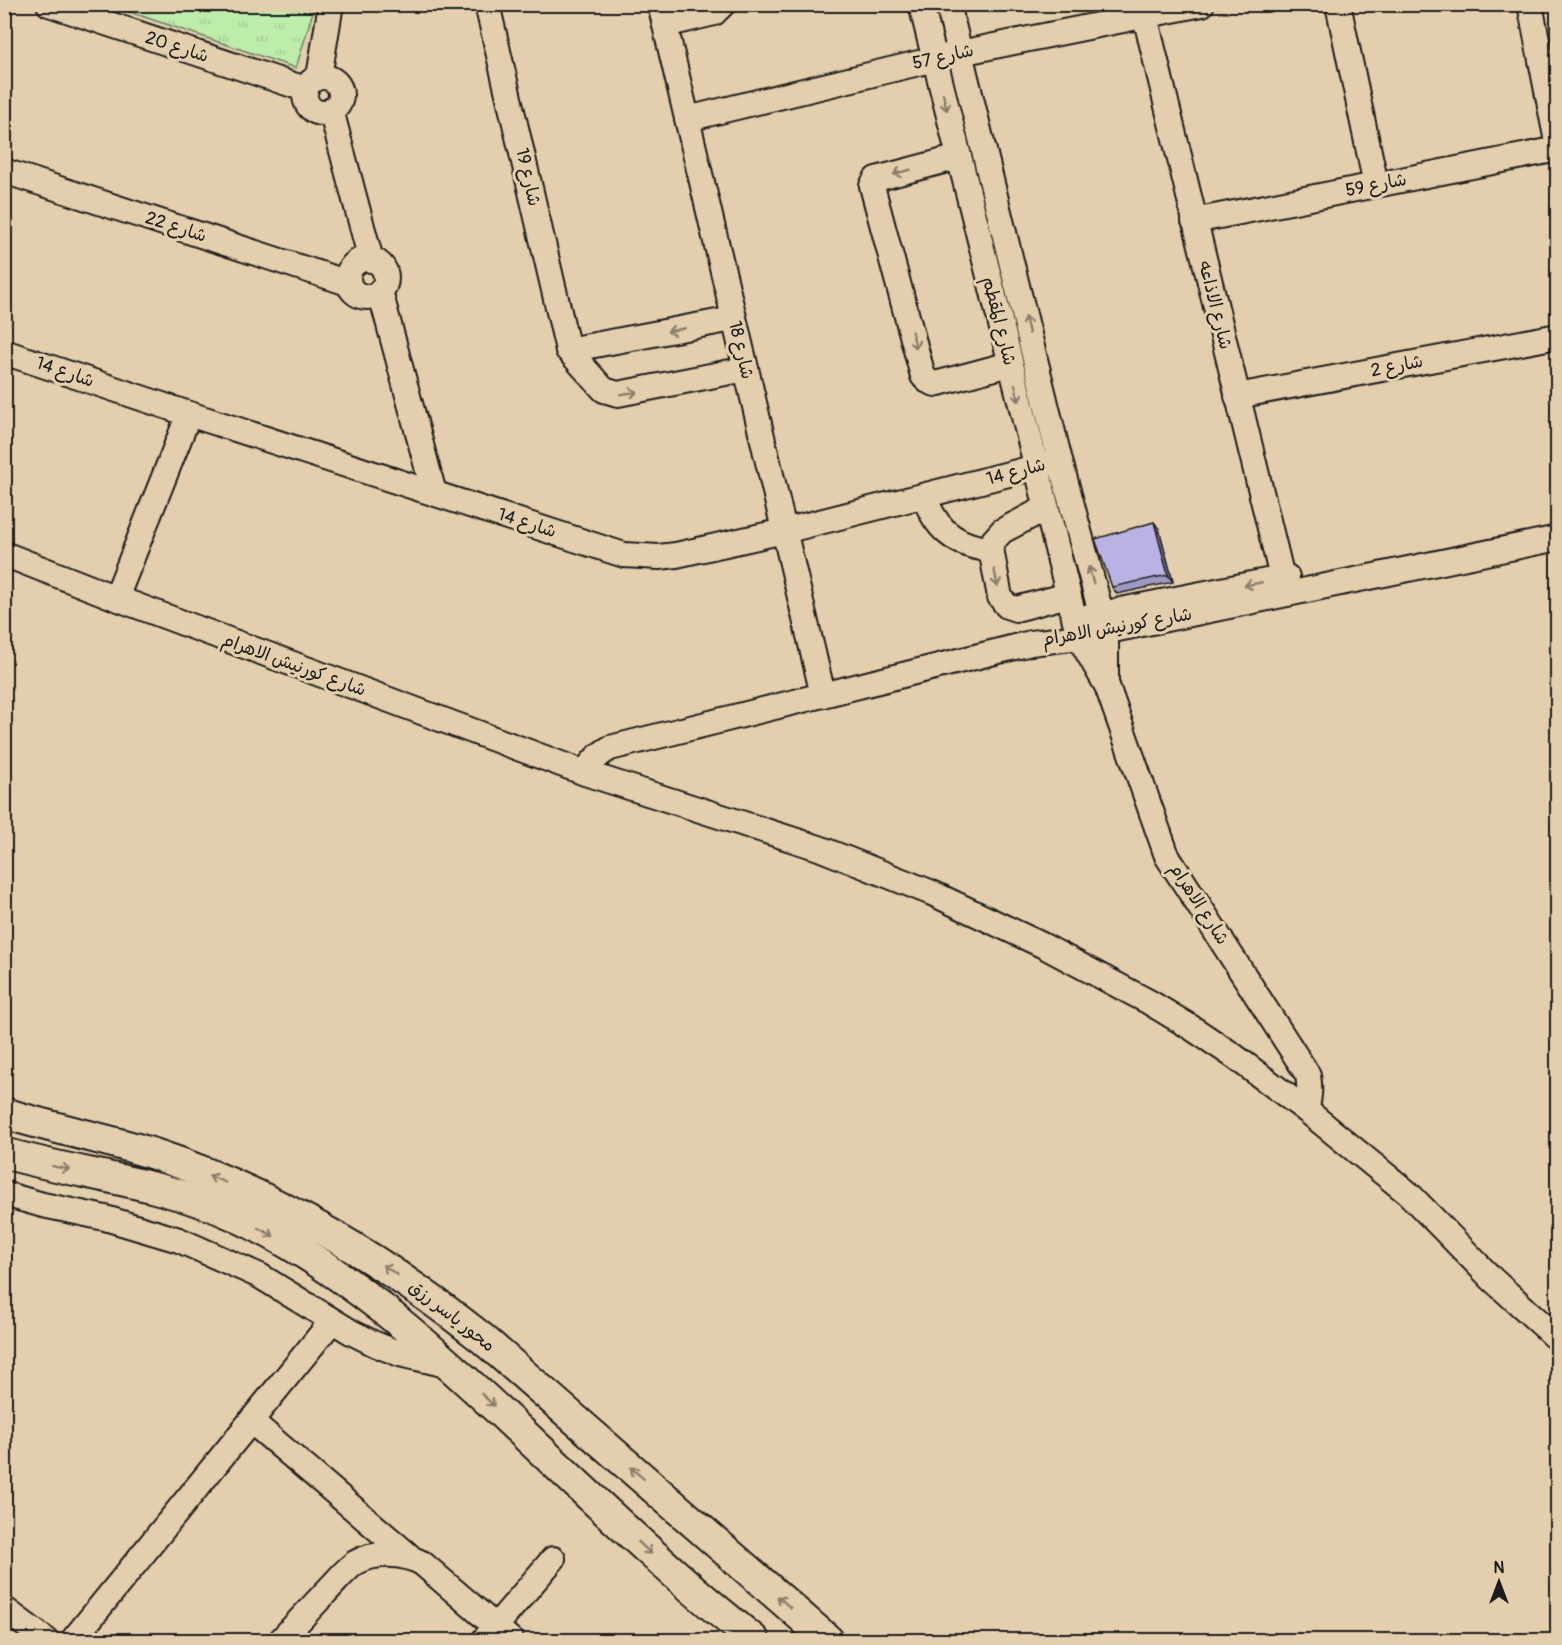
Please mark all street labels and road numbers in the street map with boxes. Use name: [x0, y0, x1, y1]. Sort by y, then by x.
street label: شارع 20: [142, 26, 212, 68]
street label: شارع 57: [910, 39, 976, 75]
street label: شارع 19: [510, 146, 546, 208]
street label: شارع 59: [1343, 168, 1409, 202]
street label: شارع 22: [142, 206, 210, 248]
street label: شارع الاذاعه: [1193, 258, 1237, 352]
street label: شارع المقطم: [975, 274, 1021, 368]
street label: شارع 18: [723, 319, 759, 381]
street label: شارع 2: [1369, 350, 1425, 382]
street label: شارع 14: [33, 351, 97, 393]
street label: شارع 14: [984, 453, 1048, 491]
street label: شارع 14: [495, 503, 559, 543]
street label: شارع كورنيش الاهرام: [1040, 603, 1194, 653]
street label: شارع كورنيش الاهرام: [218, 628, 369, 704]
street label: شارع الاهرام: [1162, 859, 1234, 950]
street label: محور ياسر رزق: [404, 1275, 500, 1357]

